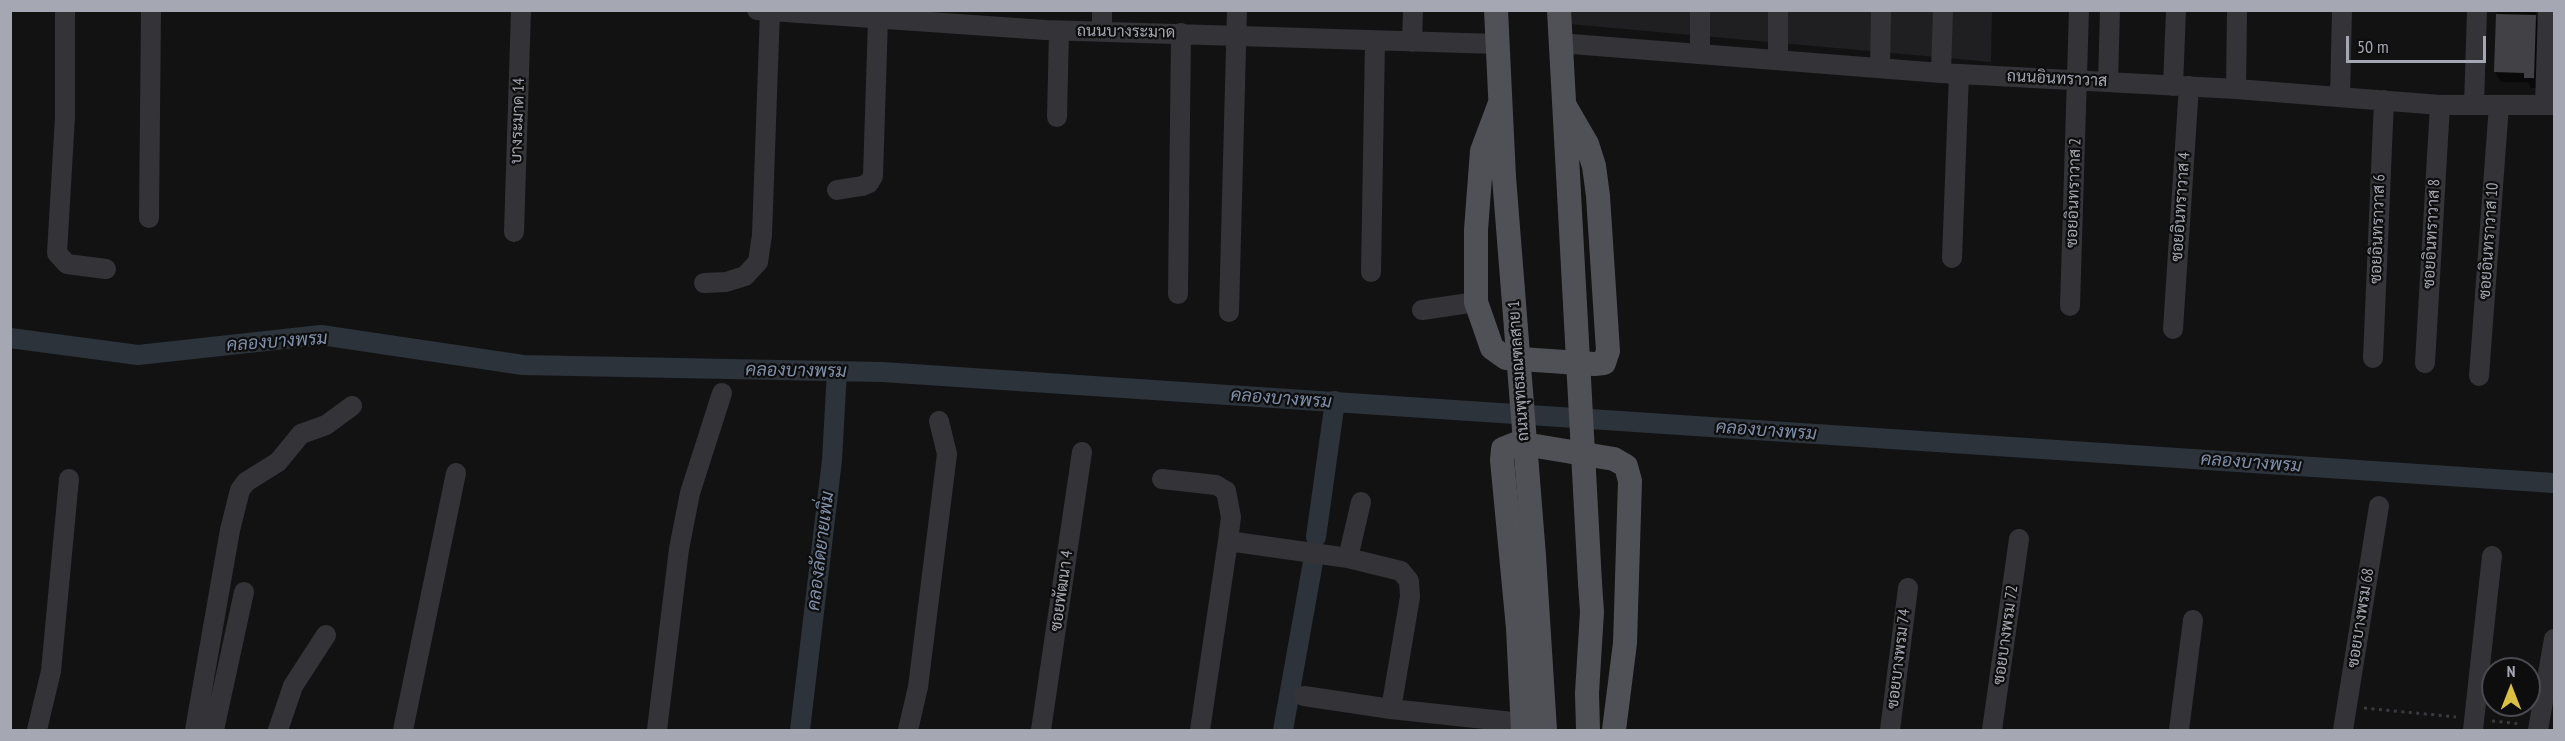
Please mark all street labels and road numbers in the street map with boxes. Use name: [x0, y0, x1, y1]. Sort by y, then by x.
street label: ถนนบางระมาด: [1077, 22, 1175, 42]
street label: ถนนอินทราวาส: [2006, 67, 2108, 91]
street label: บางระมาด 14: [507, 77, 529, 165]
street label: ซอยอินทราวาส 2: [2062, 138, 2086, 248]
street label: ซอยอินทราวาส 4: [2168, 152, 2194, 262]
street label: ซอยอินทราวาส 6: [2366, 174, 2390, 284]
street label: ซอยอินทราวาส 8: [2420, 179, 2444, 289]
street label: ซอยอินทราวาส 10: [2475, 182, 2503, 300]
street label: ถนนพุทธมณฑลสาย 1: [1505, 300, 1533, 442]
street label: ซอยพัฒนา 4: [1047, 549, 1077, 633]
street label: ซอยบางพรม 68: [2344, 567, 2378, 669]
street label: ซอยบางพรม 72: [1989, 584, 2023, 686]
street label: ซอยบางพรม 74: [1883, 608, 1915, 710]

